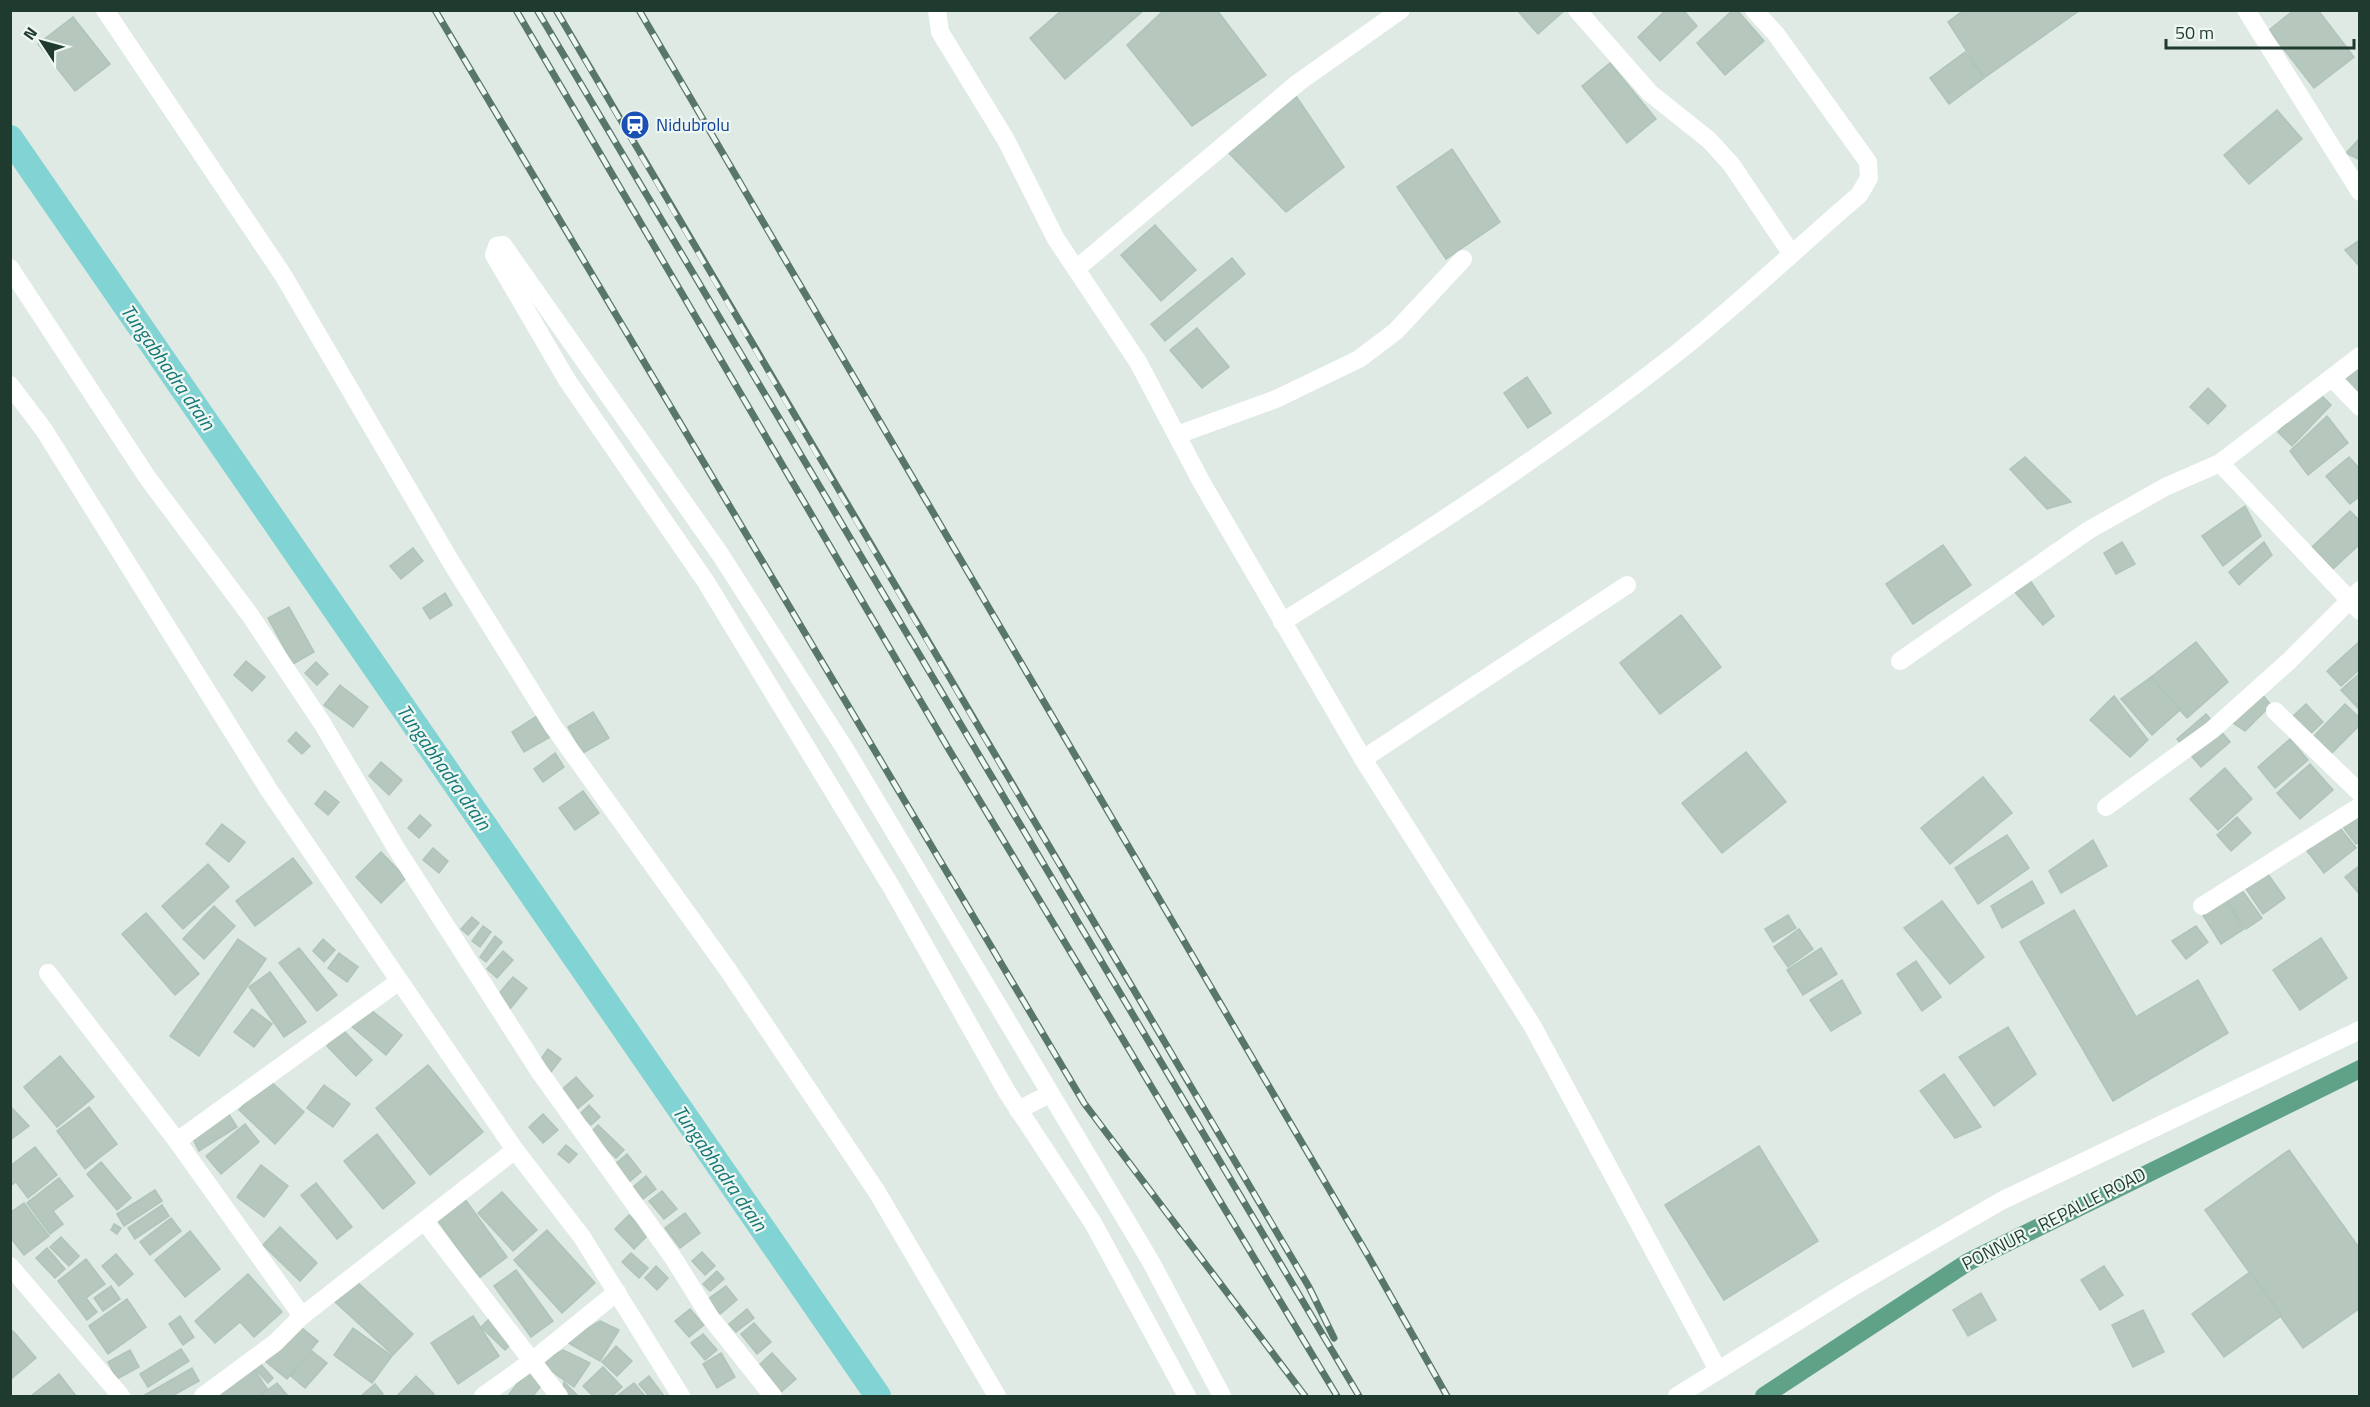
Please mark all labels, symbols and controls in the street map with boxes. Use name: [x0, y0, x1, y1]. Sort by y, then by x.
north arrow: [12, 12, 72, 72]
scale bar: [2166, 12, 2354, 50]
text: 50 m: [2175, 19, 2214, 46]
text: N: [17, 22, 43, 45]
station icon: Nidubrolu: [619, 109, 651, 141]
place label: Nidubrolu: [656, 111, 730, 138]
water label: Tungabhadra drain: [113, 297, 224, 437]
water label: Tungabhadra drain: [389, 697, 500, 837]
water label: Tungabhadra drain: [665, 1098, 776, 1238]
street label: PONNUR - REPALLE ROAD: [1957, 1160, 2151, 1277]

